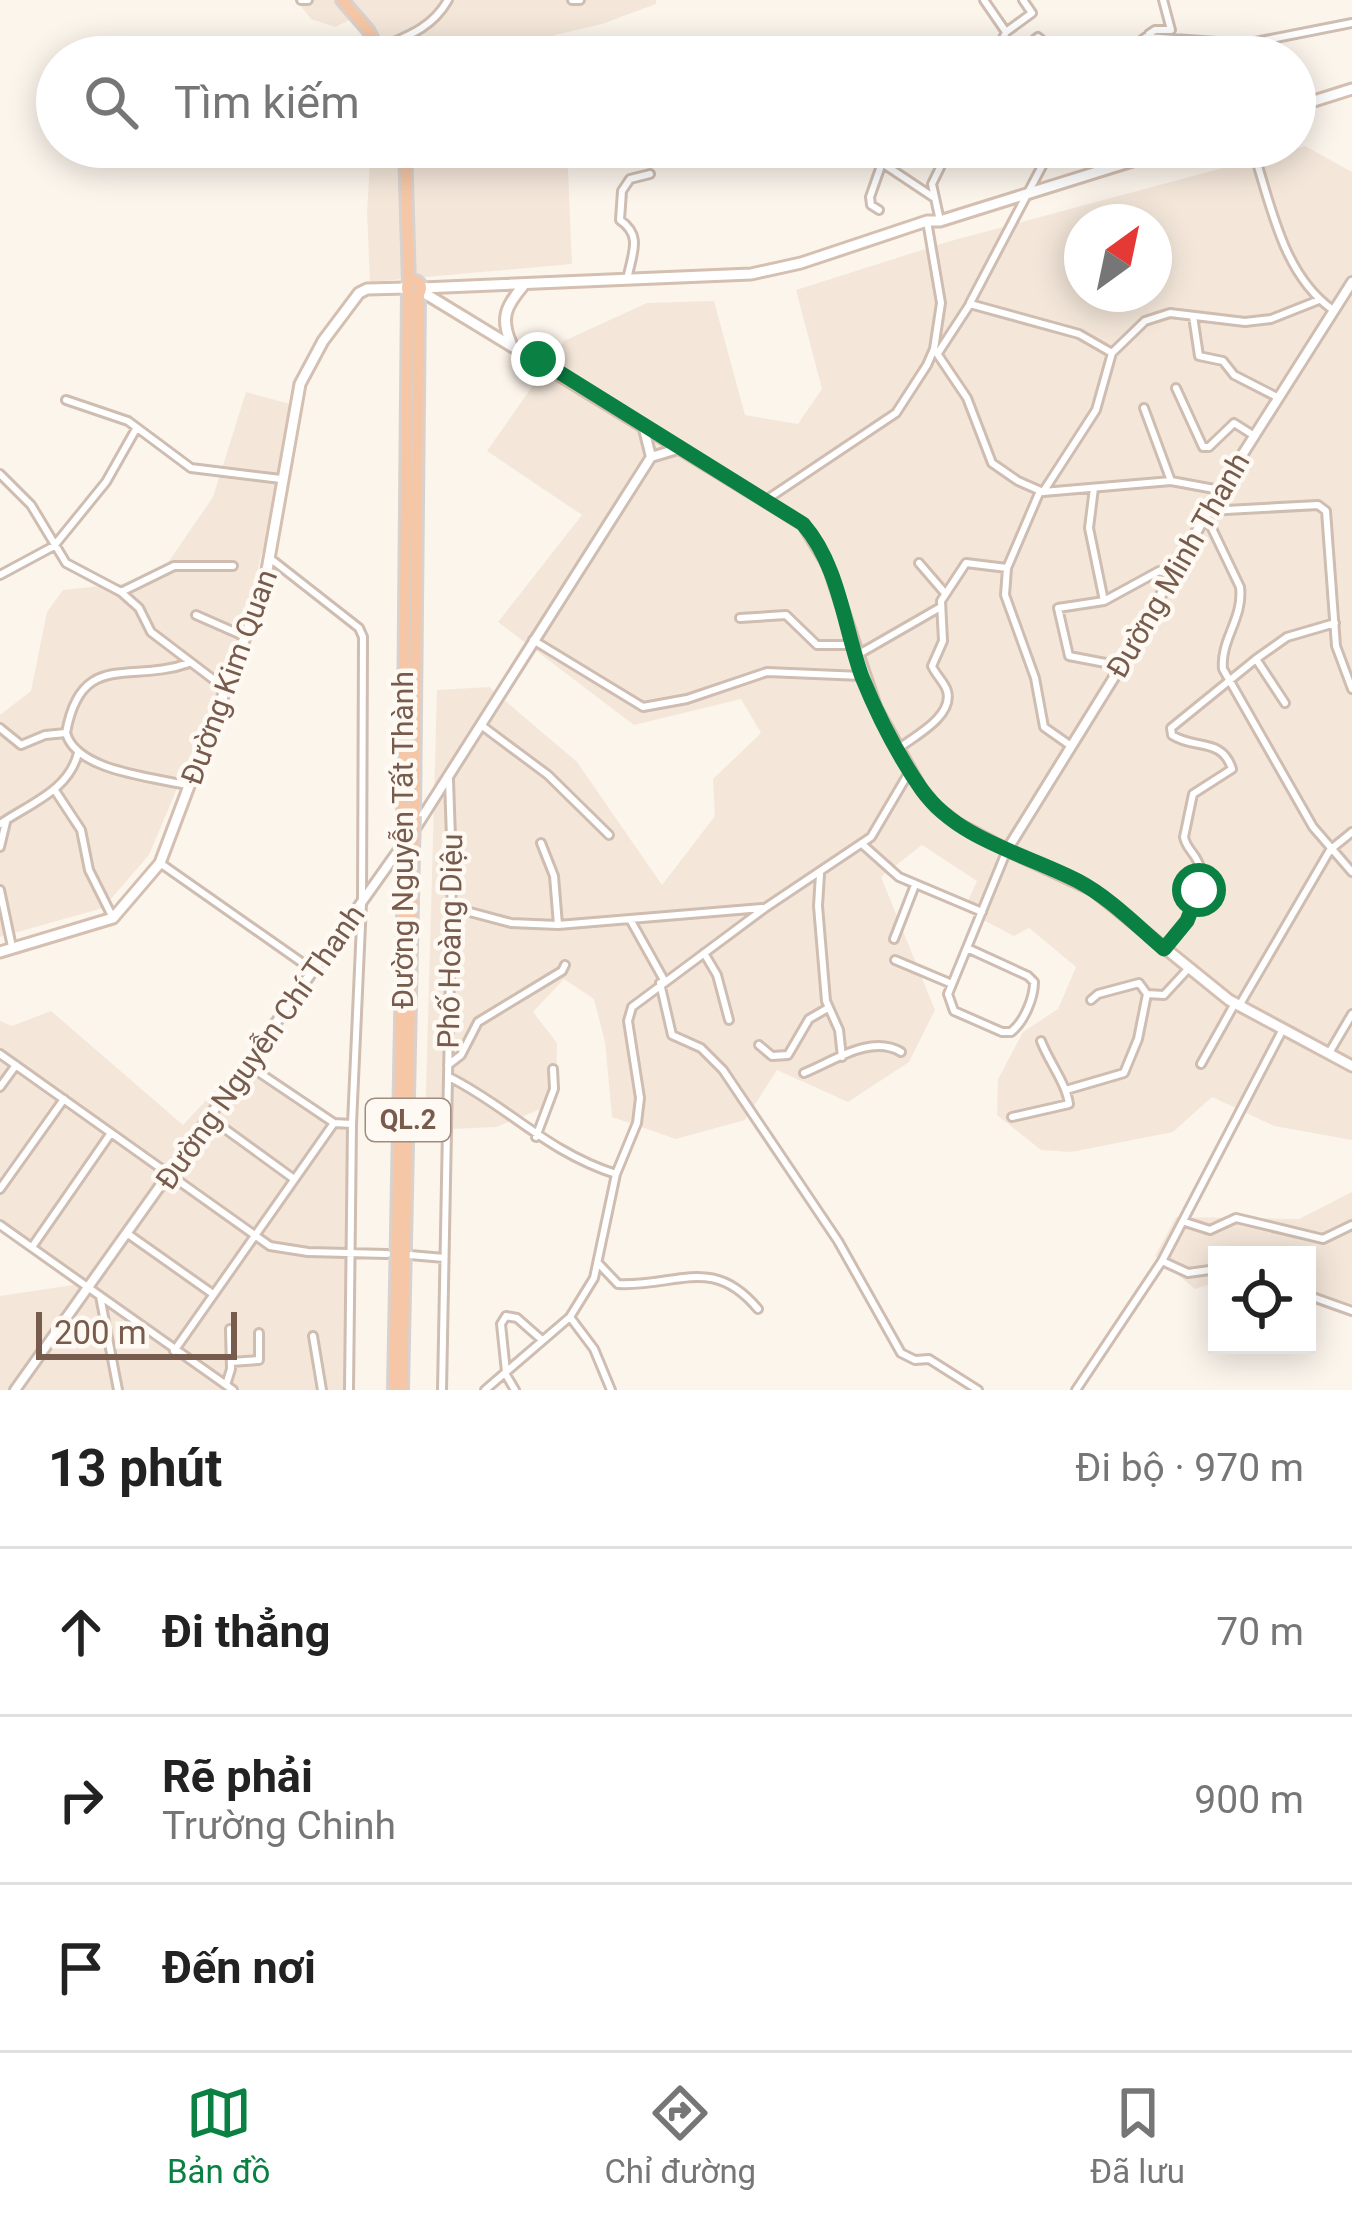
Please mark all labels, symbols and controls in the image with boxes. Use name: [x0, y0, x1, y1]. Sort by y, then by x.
search box: [36, 36, 1316, 168]
icon: search: [78, 69, 144, 135]
text: Tìm kiếm: [174, 76, 360, 129]
north arrow: [1064, 204, 1172, 312]
route end: [511, 332, 565, 386]
street label: Đường Minh Thanh: [1099, 446, 1257, 684]
street label: Đường Kim Quan: [174, 565, 284, 789]
street label: Đường Nguyễn Tất Thành: [385, 671, 420, 1009]
street label: Phố Hoàng Diệu: [431, 833, 469, 1049]
route start: [1172, 863, 1226, 917]
street label: Đường Nguyễn Chí Thanh: [148, 898, 372, 1196]
road number: QL.2: [366, 1099, 450, 1141]
map controls: [1208, 1246, 1316, 1354]
button: locate: [1208, 1246, 1316, 1354]
scale bar: [36, 1306, 237, 1359]
text: 200 m: [54, 1313, 147, 1352]
text: 13 phút: [48, 1439, 222, 1498]
text: Đi bộ · 970 m: [1075, 1445, 1304, 1491]
icon: ahead: [48, 1599, 114, 1665]
text: Đi thẳng: [162, 1605, 330, 1658]
text: 70 m: [1216, 1609, 1304, 1655]
text: Rẽ phải: [162, 1750, 313, 1803]
icon: right: [48, 1767, 114, 1833]
text: 900 m: [1194, 1777, 1304, 1823]
text: Trường Chinh: [162, 1803, 396, 1849]
icon: arrive: [48, 1935, 114, 2001]
text: Đến nơi: [162, 1941, 316, 1994]
tab: Bản đồ: [167, 2080, 270, 2191]
tab: Chỉ đường: [604, 2080, 756, 2191]
tab: Đã lưu: [1090, 2080, 1185, 2191]

